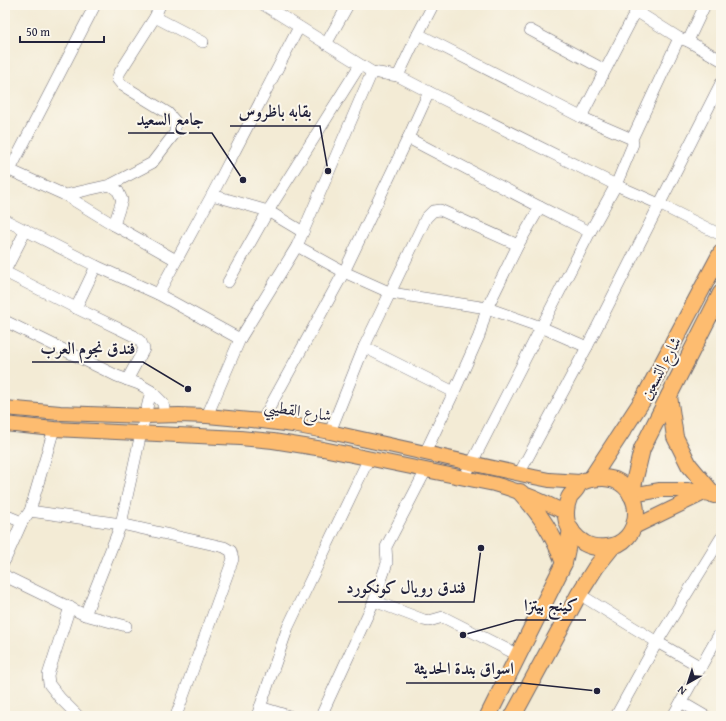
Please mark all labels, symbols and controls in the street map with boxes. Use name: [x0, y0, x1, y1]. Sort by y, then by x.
scale bar: [20, 18, 104, 44]
text: 50 m: [26, 23, 50, 40]
callout: بقابه باظروس: [230, 97, 320, 126]
text: بقابه باظروس: [238, 98, 312, 123]
callout: جامع السعيد: [128, 104, 212, 133]
text: جامع السعيد: [136, 106, 204, 135]
street label: شارع التسعين: [633, 332, 688, 405]
callout: فندق نجوم العرب: [32, 333, 143, 362]
text: فندق نجوم العرب: [40, 335, 136, 363]
street label: شارع القطيبي: [262, 393, 333, 431]
callout: فندق رويال كونكورد: [338, 573, 474, 602]
text: فندق رويال كونكورد: [346, 574, 466, 599]
callout: كينج بيتزا: [516, 591, 586, 620]
text: كينج بيتزا: [524, 592, 578, 621]
callout: اسواق بندة الحديثة: [406, 654, 522, 683]
text: اسواق بندة الحديثة: [414, 655, 514, 680]
north arrow: [668, 663, 708, 703]
text: N: [673, 682, 690, 699]

